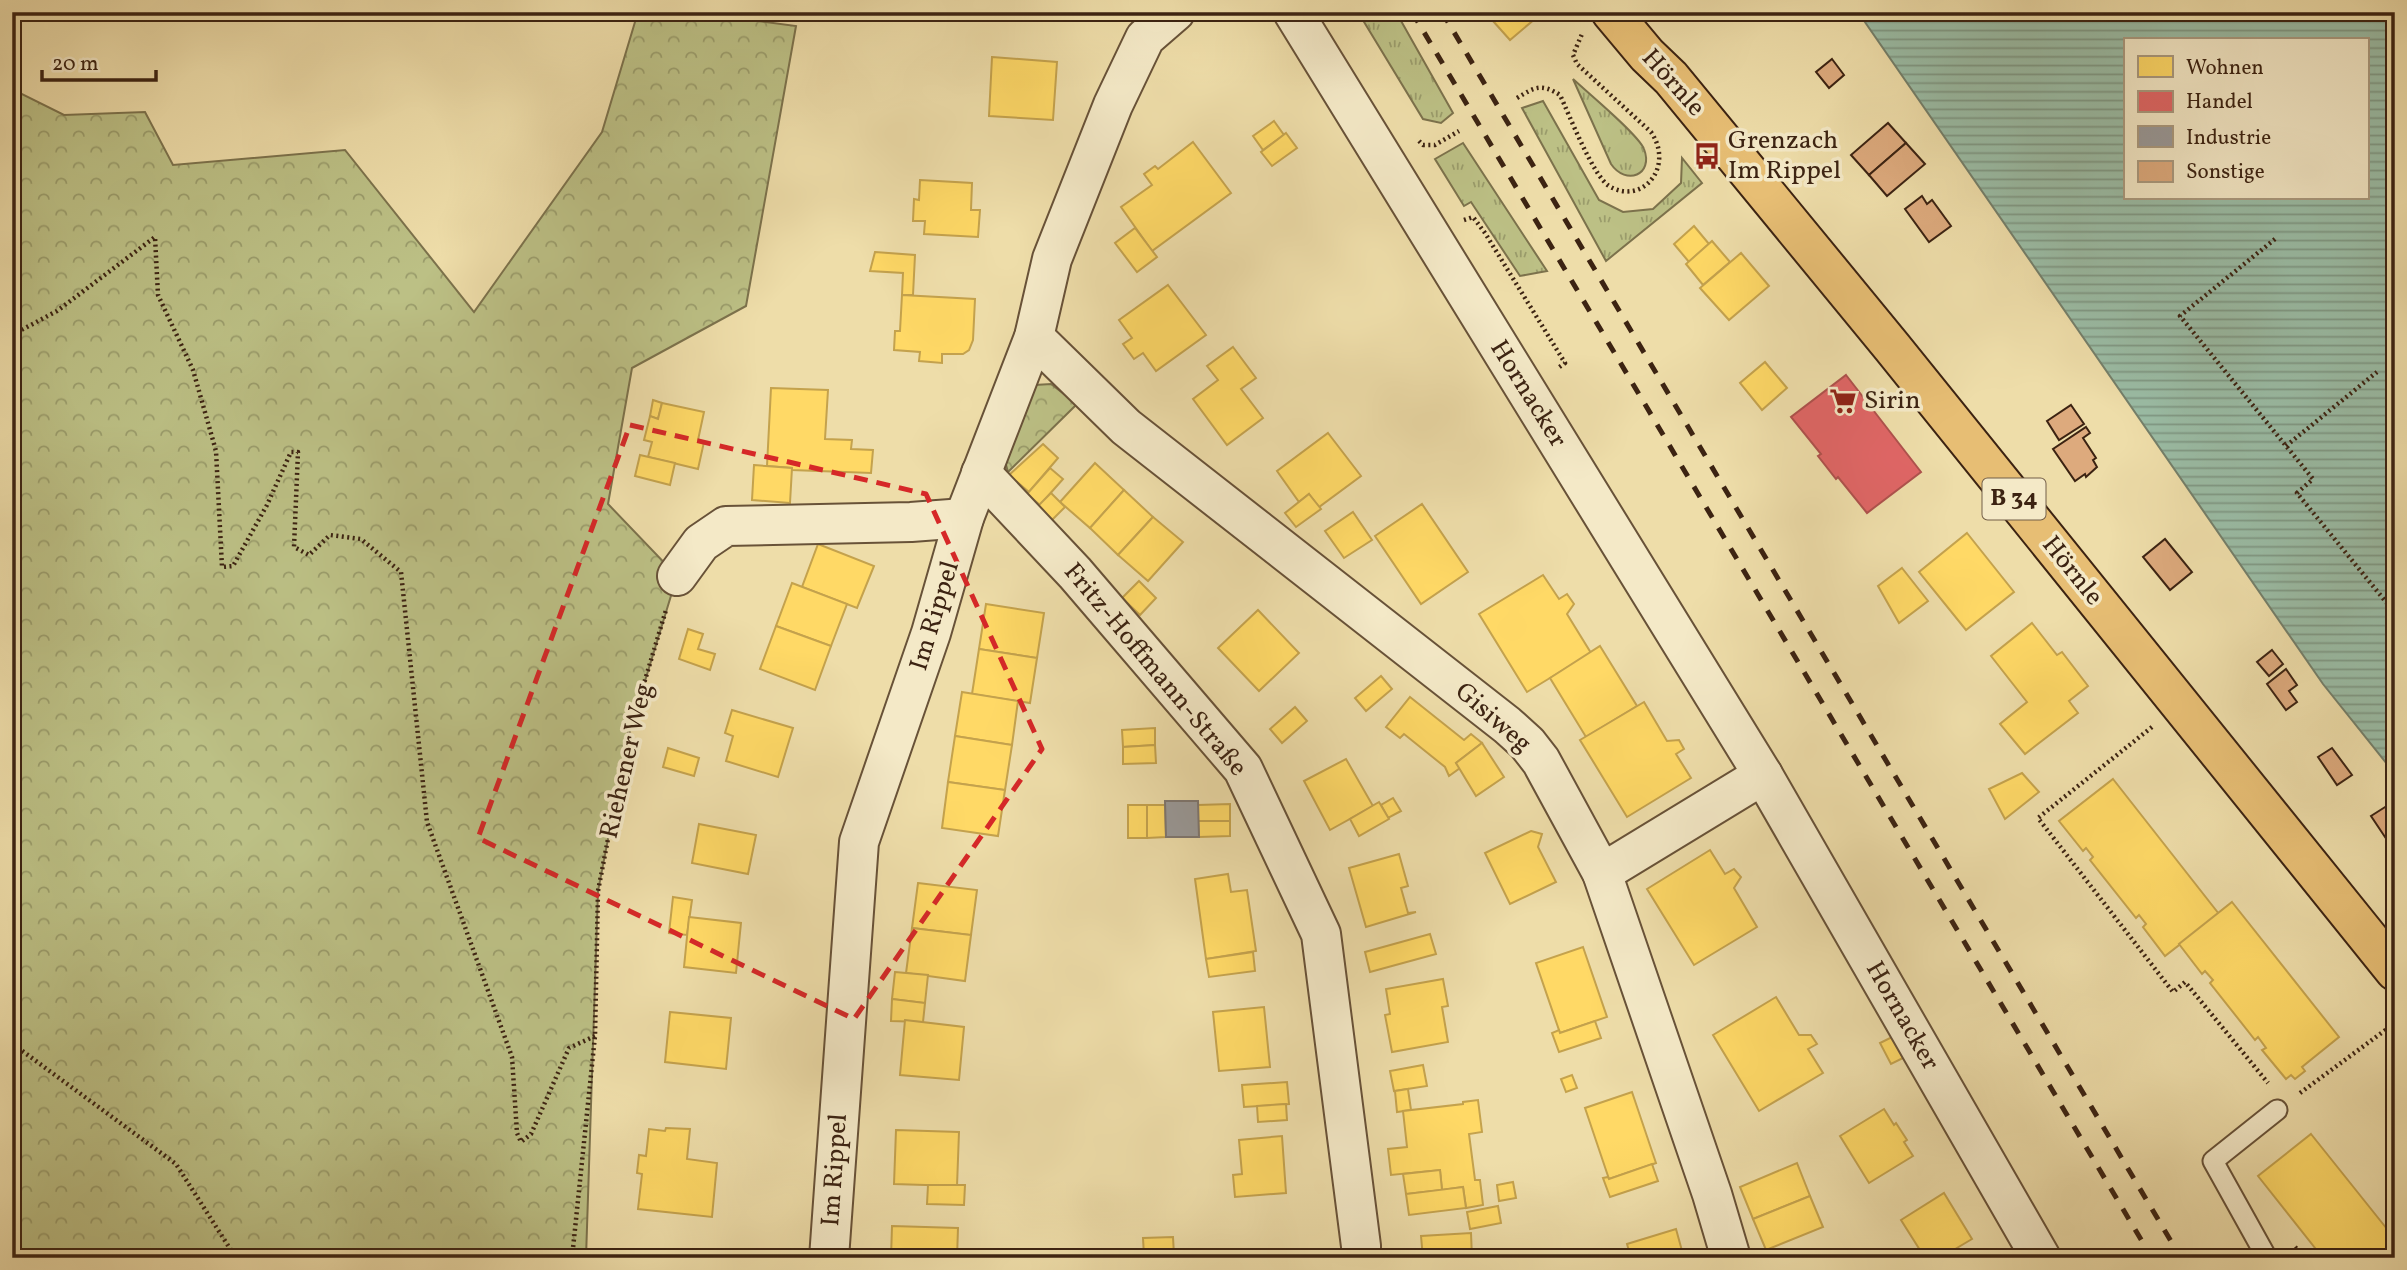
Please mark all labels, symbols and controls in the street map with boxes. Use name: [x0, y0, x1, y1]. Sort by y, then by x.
scale bar: [42, 38, 156, 82]
legend: [2124, 38, 2368, 200]
street label: Hörnle: [1633, 41, 1713, 125]
text: 20 m: [52, 50, 98, 79]
text: Wohnen: [2186, 54, 2264, 83]
text: Handel: [2186, 88, 2253, 117]
place label: Grenzach Im Rippel: [1728, 123, 1841, 189]
text: Industrie: [2186, 124, 2271, 153]
bus stop icon: Grenzach Im Rippel: [1692, 141, 1722, 171]
text: Sonstige: [2186, 158, 2265, 187]
street label: Hornacker: [1481, 333, 1575, 455]
place label: Sirin: [1864, 383, 1920, 419]
supermarket icon: Sirin: [1828, 386, 1858, 416]
road number: B 34: [1982, 478, 2046, 520]
street label: Hörnle: [2033, 529, 2111, 613]
street label: Fritz-Hoffmann-Straße: [1055, 556, 1255, 784]
street label: Im Rippel: [901, 557, 969, 675]
street label: Gisiweg: [1447, 674, 1539, 762]
street label: Riehener Weg: [592, 680, 662, 842]
street label: Hornacker: [1856, 955, 1948, 1077]
street label: Im Rippel: [813, 1112, 857, 1228]

